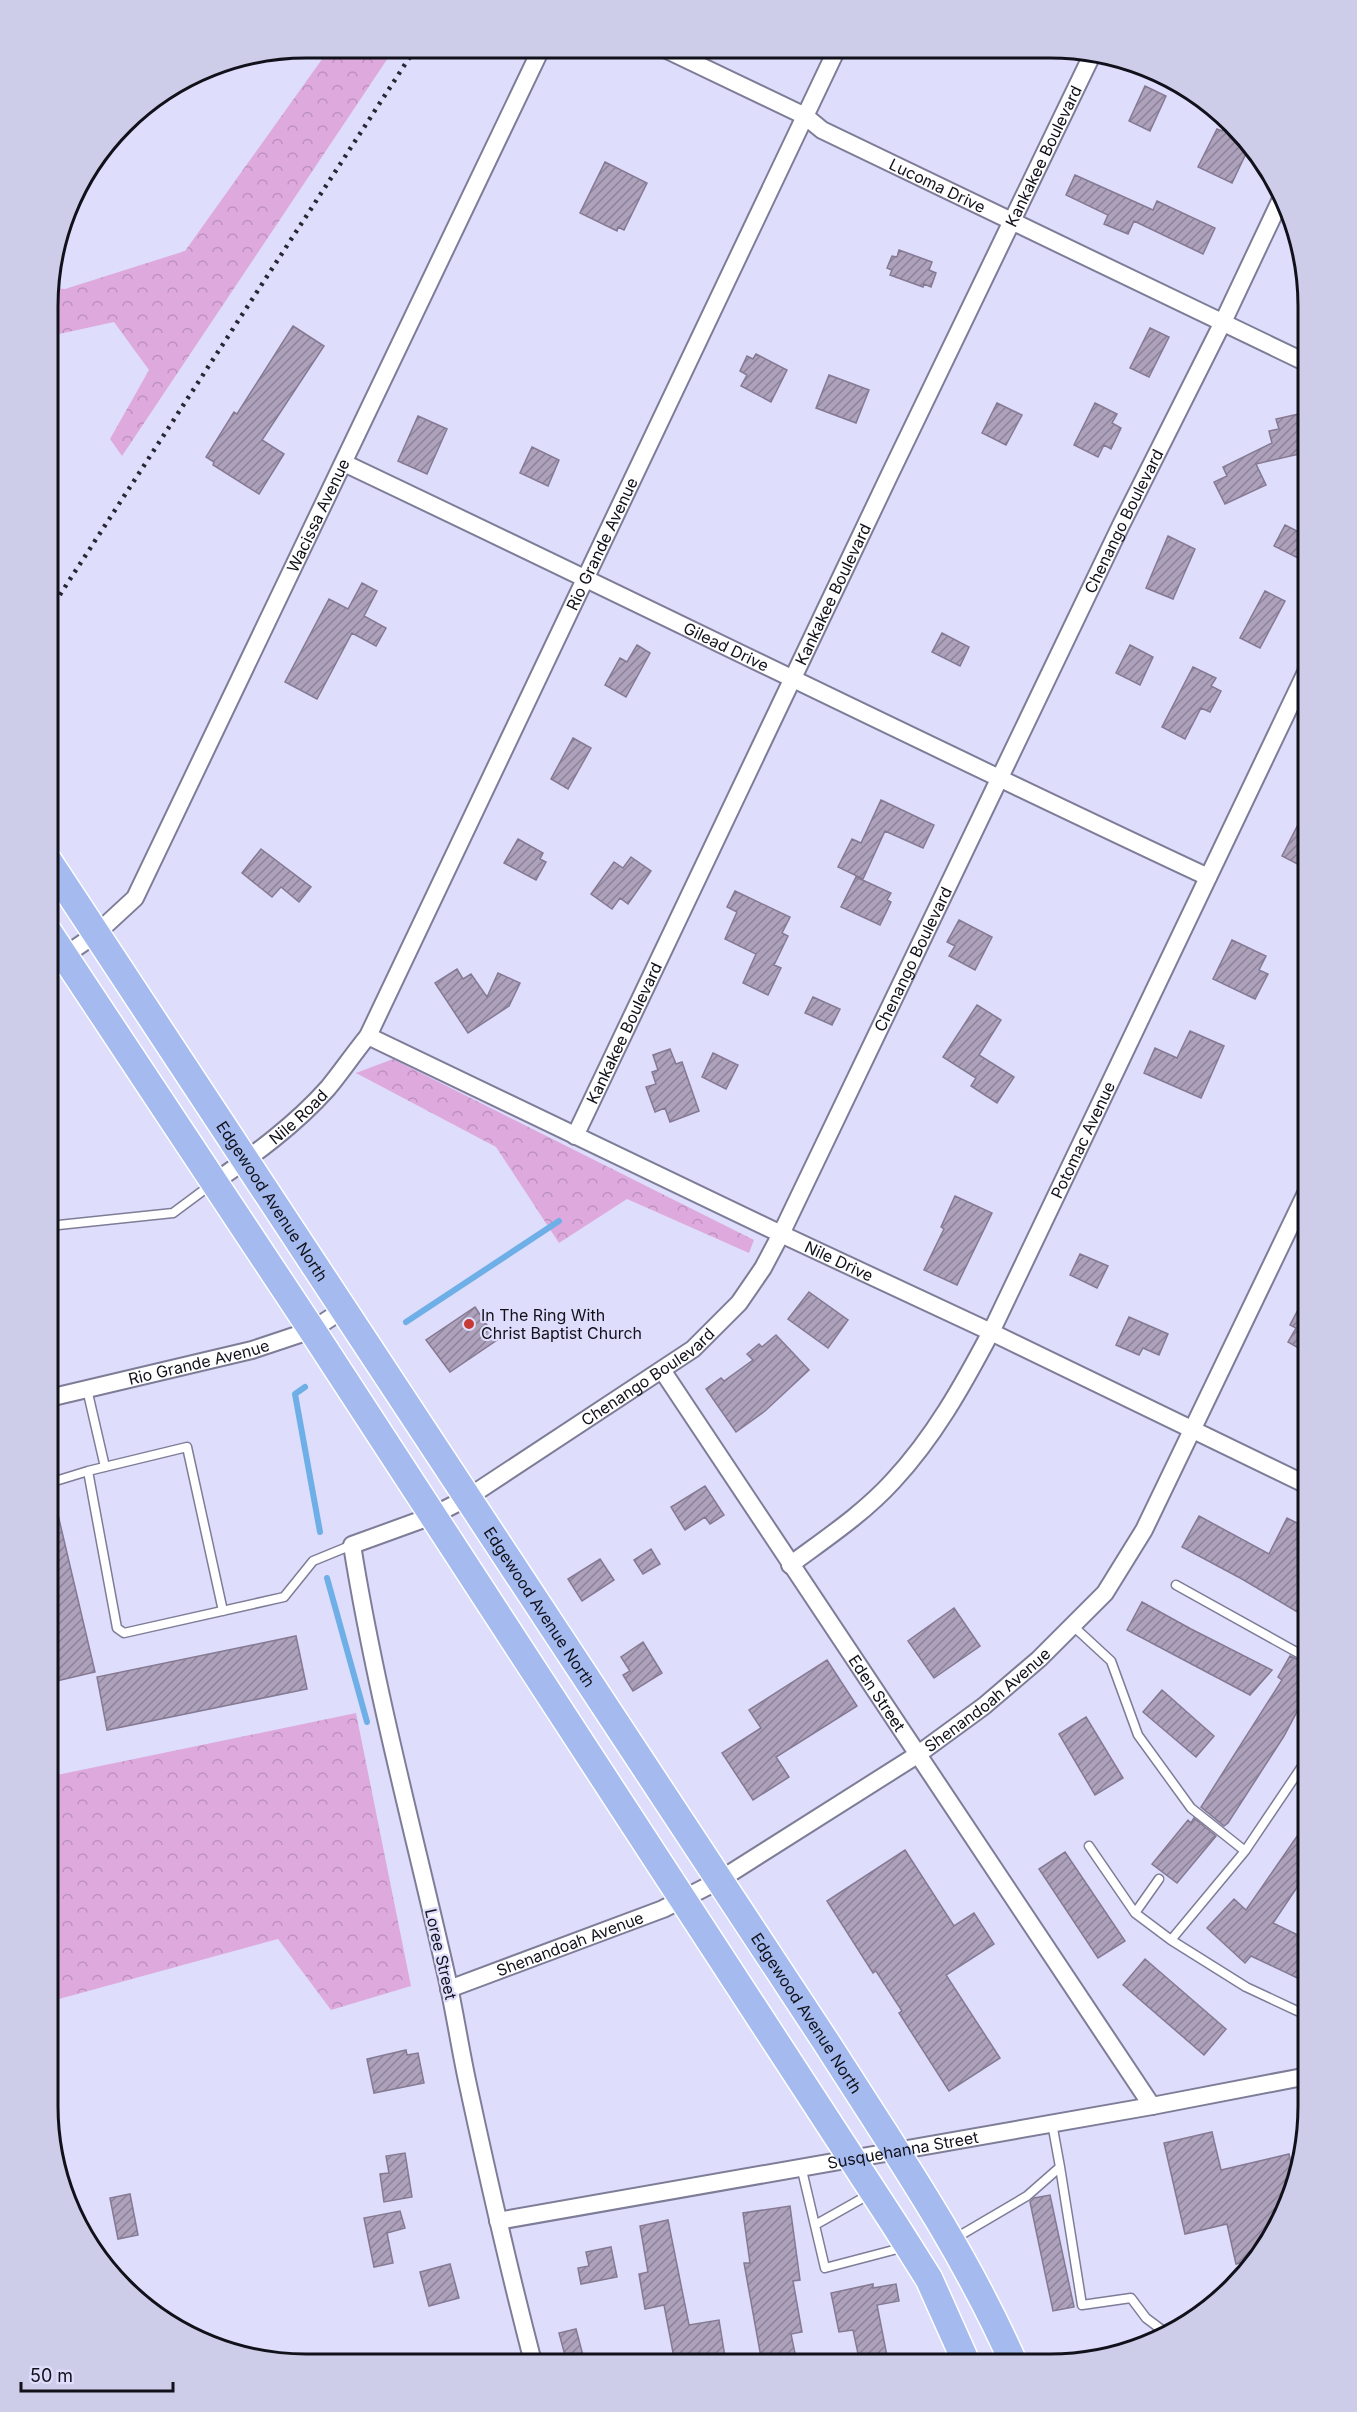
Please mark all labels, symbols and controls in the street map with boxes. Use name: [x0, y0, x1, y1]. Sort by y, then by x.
street label: Kankakee Boulevard: [1001, 82, 1086, 230]
street label: Lucoma Drive: [886, 154, 989, 217]
street label: Chenango Boulevard: [1080, 446, 1168, 596]
street label: Wacissa Avenue: [282, 455, 354, 575]
street label: Rio Grande Avenue: [562, 474, 642, 613]
street label: Kankakee Boulevard: [791, 520, 875, 668]
street label: Gilead Drive: [680, 618, 772, 676]
street label: Chenango Boulevard: [870, 883, 956, 1035]
street label: Kankakee Boulevard: [582, 959, 666, 1107]
street label: Potomac Avenue: [1046, 1078, 1119, 1202]
street label: Nile Road: [265, 1085, 332, 1149]
street label: Edgewood Avenue North: [212, 1117, 332, 1285]
street label: Nile Drive: [802, 1236, 876, 1286]
place label: In The Ring With Christ Baptist Church: [481, 1305, 642, 1343]
marker: In The Ring With Christ Baptist Church: [462, 1317, 476, 1331]
street label: Chenango Boulevard: [577, 1324, 718, 1430]
street label: Rio Grande Avenue: [126, 1335, 272, 1389]
street label: Edgewood Avenue North: [480, 1523, 600, 1691]
street label: Shenandoah Avenue: [920, 1644, 1054, 1756]
street label: Eden Street: [844, 1651, 910, 1735]
street label: Loree Street: [421, 1907, 461, 2001]
street label: Shenandoah Avenue: [493, 1907, 646, 1980]
street label: Edgewood Avenue North: [747, 1929, 866, 2097]
street label: Susquehanna Street: [826, 2127, 980, 2173]
scale bar: [21, 2355, 172, 2393]
text: 50 m: [30, 2365, 73, 2386]

